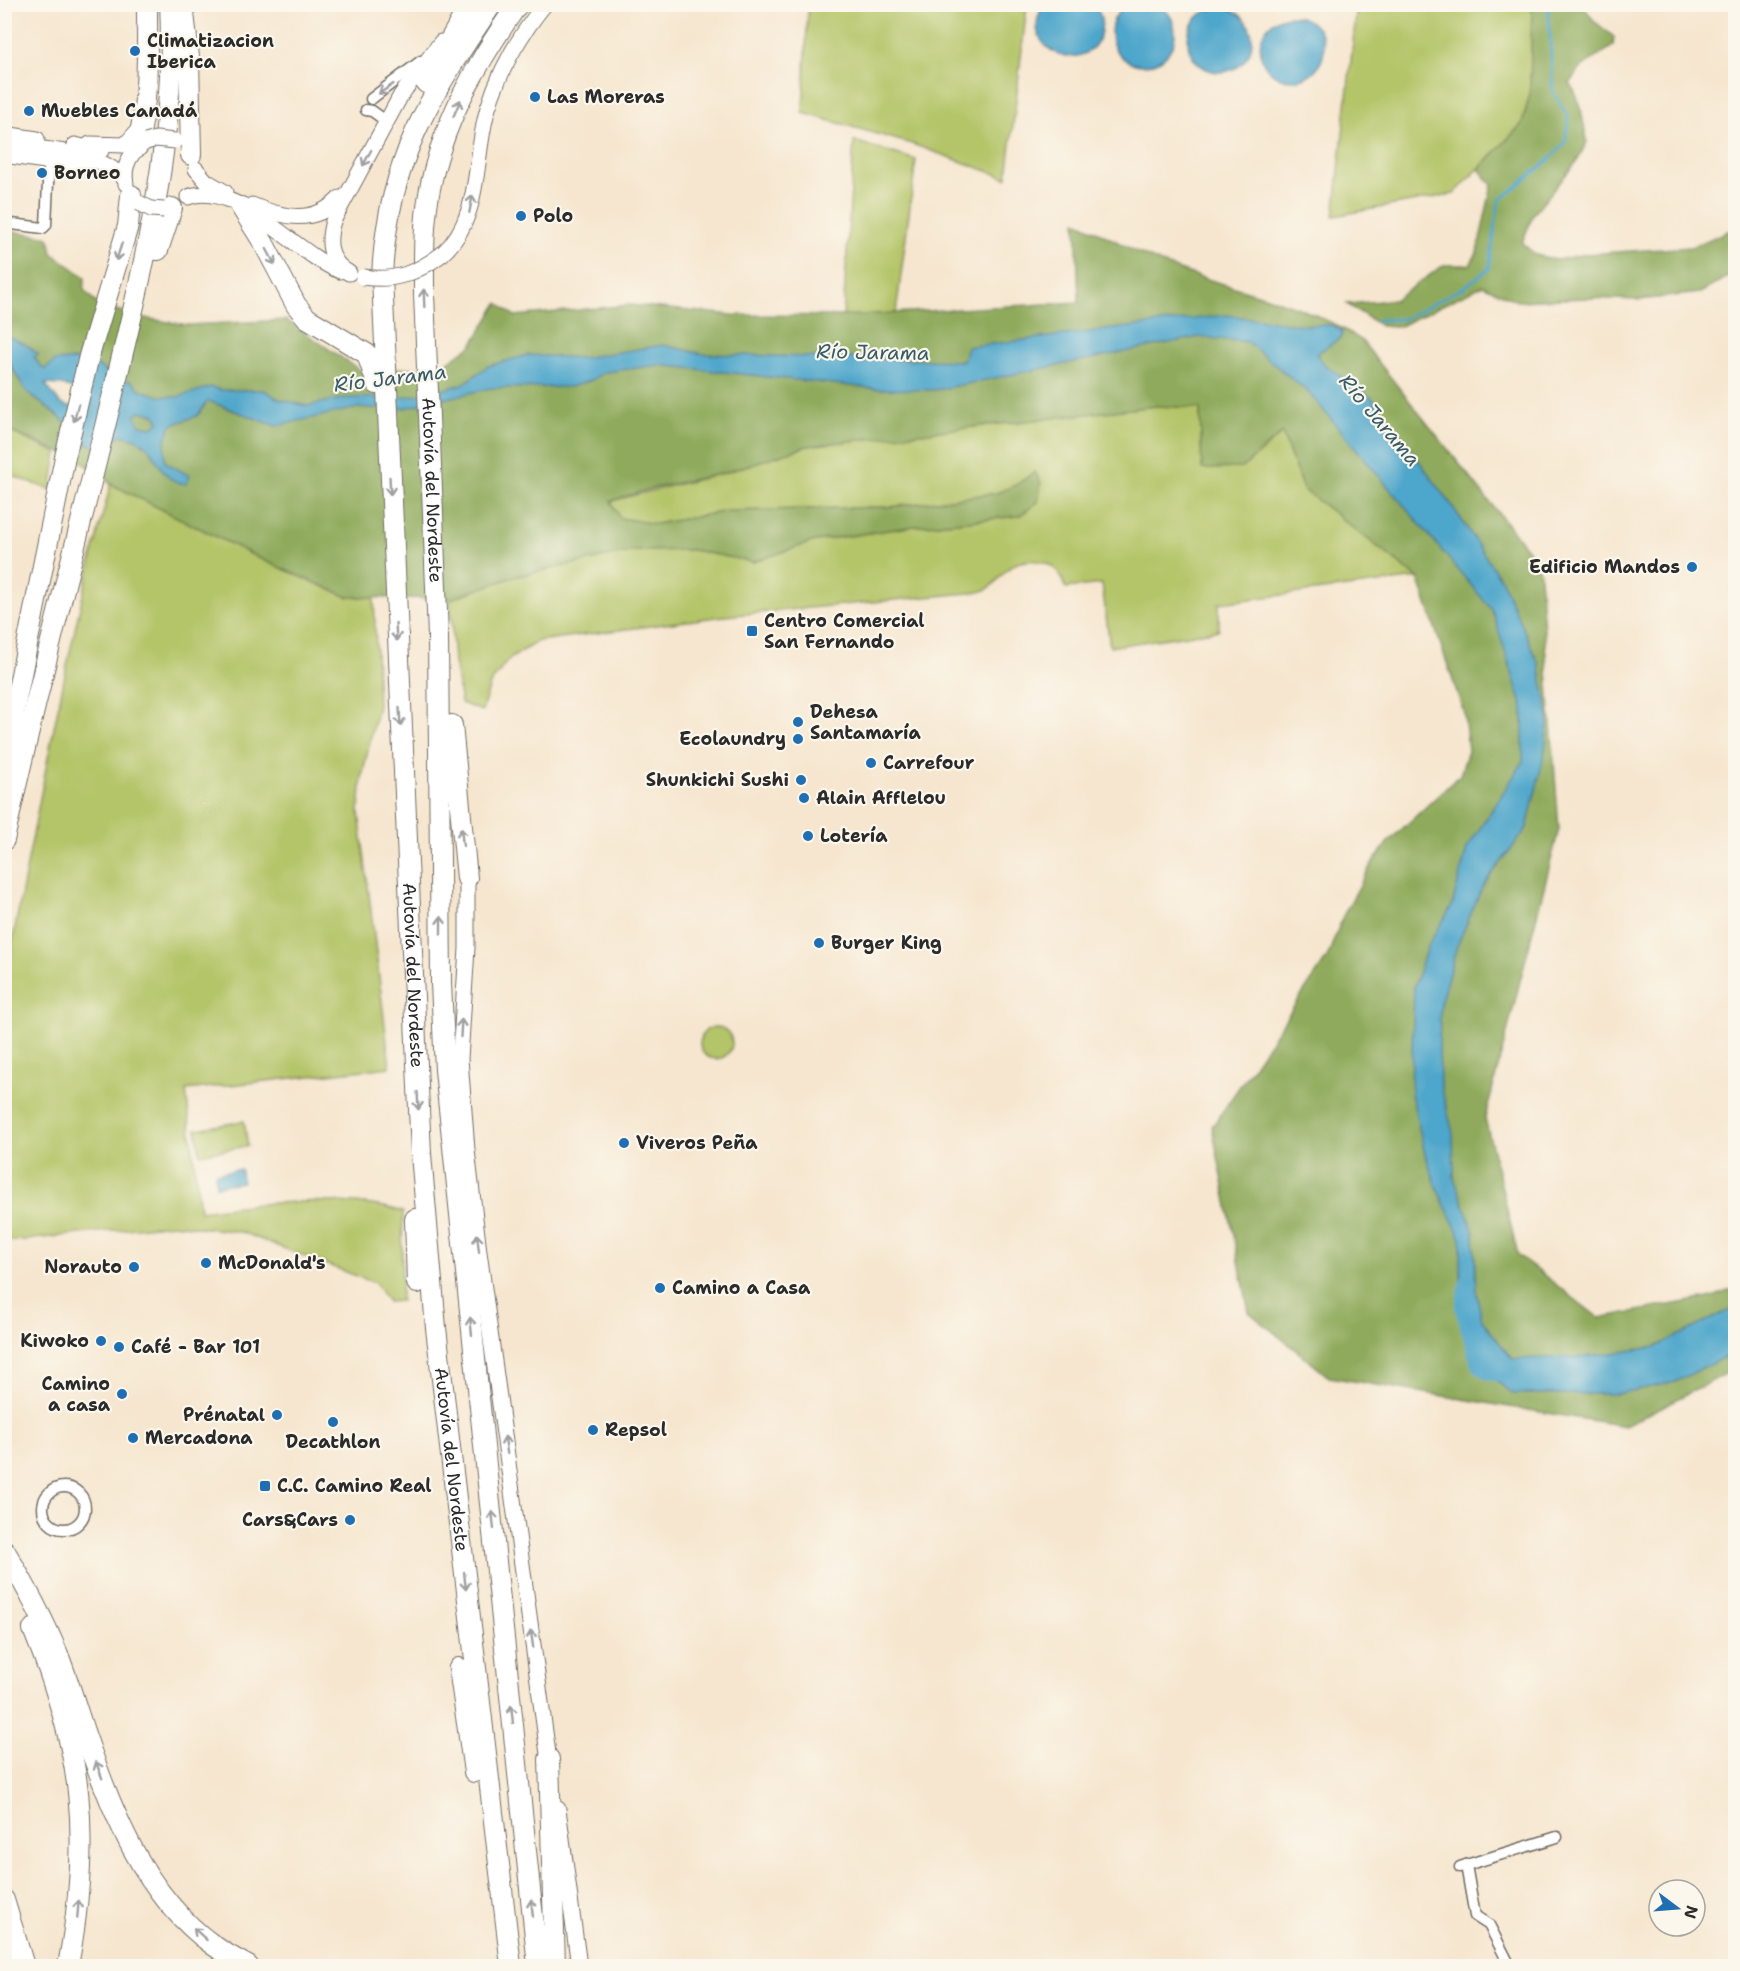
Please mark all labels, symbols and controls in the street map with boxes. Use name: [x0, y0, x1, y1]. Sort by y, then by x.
place label: Climatizacion Iberica: [147, 29, 274, 74]
marker: Climatizacion Iberica: [128, 44, 142, 58]
one-way arrow: [378, 83, 395, 95]
place label: Las Moreras: [547, 85, 665, 109]
marker: Las Moreras: [528, 90, 542, 104]
place label: Muebles Canadá: [41, 99, 198, 123]
one-way arrow: [452, 99, 463, 118]
marker: Muebles Canadá: [22, 104, 36, 118]
one-way arrow: [361, 149, 373, 166]
place label: Borneo: [54, 161, 120, 185]
marker: Borneo: [35, 166, 49, 180]
one-way arrow: [466, 195, 477, 215]
place label: Polo: [533, 204, 573, 228]
marker: Polo: [514, 209, 528, 223]
one-way arrow: [113, 242, 124, 261]
one-way arrow: [266, 247, 277, 265]
one-way arrow: [418, 289, 430, 309]
water label: Río Jarama: [816, 338, 930, 366]
water label: Río Jarama: [332, 358, 448, 398]
water label: Río Jarama: [1334, 368, 1426, 472]
street label: Autovía del Nordeste: [416, 397, 448, 583]
one-way arrow: [69, 403, 81, 422]
one-way arrow: [384, 475, 395, 495]
place label: Edificio Mandos: [1529, 555, 1680, 579]
marker: Edificio Mandos: [1685, 560, 1699, 574]
place label: Centro Comercial San Fernando: [764, 609, 925, 654]
one-way arrow: [391, 621, 402, 641]
marker: Centro Comercial San Fernando: [745, 624, 759, 638]
place label: Dehesa Santamaría: [810, 700, 922, 745]
one-way arrow: [395, 707, 406, 727]
marker: Dehesa Santamaría: [791, 715, 805, 729]
place label: Ecolaundry: [679, 727, 786, 751]
marker: Ecolaundry: [791, 732, 805, 746]
place label: Carrefour: [883, 751, 975, 775]
marker: Carrefour: [864, 756, 878, 770]
place label: Shunkichi Sushi: [646, 768, 789, 792]
marker: Shunkichi Sushi: [794, 773, 808, 787]
place label: Alain Afflelou: [816, 786, 946, 810]
marker: Alain Afflelou: [797, 791, 811, 805]
place label: Lotería: [820, 824, 888, 848]
one-way arrow: [457, 827, 468, 847]
marker: Lotería: [801, 829, 815, 843]
street label: Autovía del Nordeste: [397, 882, 429, 1068]
one-way arrow: [435, 915, 447, 935]
place label: Burger King: [831, 931, 942, 955]
marker: Burger King: [812, 936, 826, 950]
one-way arrow: [456, 1018, 467, 1038]
one-way arrow: [413, 1090, 424, 1110]
place label: Viveros Peña: [636, 1131, 758, 1155]
marker: Viveros Peña: [617, 1136, 631, 1150]
one-way arrow: [472, 1233, 483, 1253]
place label: McDonald's: [218, 1251, 325, 1275]
place label: Norauto: [44, 1255, 122, 1279]
marker: McDonald's: [199, 1256, 213, 1270]
marker: Norauto: [127, 1260, 141, 1274]
place label: Camino a Casa: [672, 1276, 811, 1300]
marker: Camino a Casa: [653, 1281, 667, 1295]
one-way arrow: [466, 1317, 477, 1337]
place label: Kiwoko: [20, 1329, 89, 1353]
marker: Kiwoko: [94, 1334, 108, 1348]
place label: Café - Bar 101: [131, 1335, 260, 1359]
marker: Café - Bar 101: [112, 1340, 126, 1354]
street label: Autovía del Nordeste: [429, 1366, 474, 1553]
place label: Camino a casa: [42, 1372, 111, 1417]
marker: Camino a casa: [115, 1387, 129, 1401]
place label: Prénatal: [183, 1403, 265, 1427]
marker: Prénatal: [270, 1408, 284, 1422]
marker: Decathlon: [326, 1415, 340, 1429]
place label: Repsol: [605, 1418, 667, 1442]
marker: Repsol: [586, 1423, 600, 1437]
place label: Mercadona: [145, 1426, 253, 1450]
place label: Decathlon: [286, 1430, 380, 1454]
marker: Mercadona: [126, 1431, 140, 1445]
one-way arrow: [500, 1436, 511, 1456]
place label: C.C. Camino Real: [277, 1474, 432, 1498]
marker: C.C. Camino Real: [258, 1479, 272, 1493]
place label: Cars&Cars: [242, 1508, 338, 1532]
one-way arrow: [487, 1511, 498, 1531]
marker: Cars&Cars: [343, 1513, 357, 1527]
one-way arrow: [459, 1571, 470, 1591]
one-way arrow: [527, 1629, 538, 1649]
one-way arrow: [506, 1705, 517, 1725]
one-way arrow: [92, 1761, 103, 1780]
north arrow: [1647, 1878, 1707, 1938]
one-way arrow: [72, 1899, 83, 1919]
one-way arrow: [526, 1899, 537, 1919]
text: N: [1679, 1903, 1703, 1921]
one-way arrow: [193, 1927, 208, 1941]

